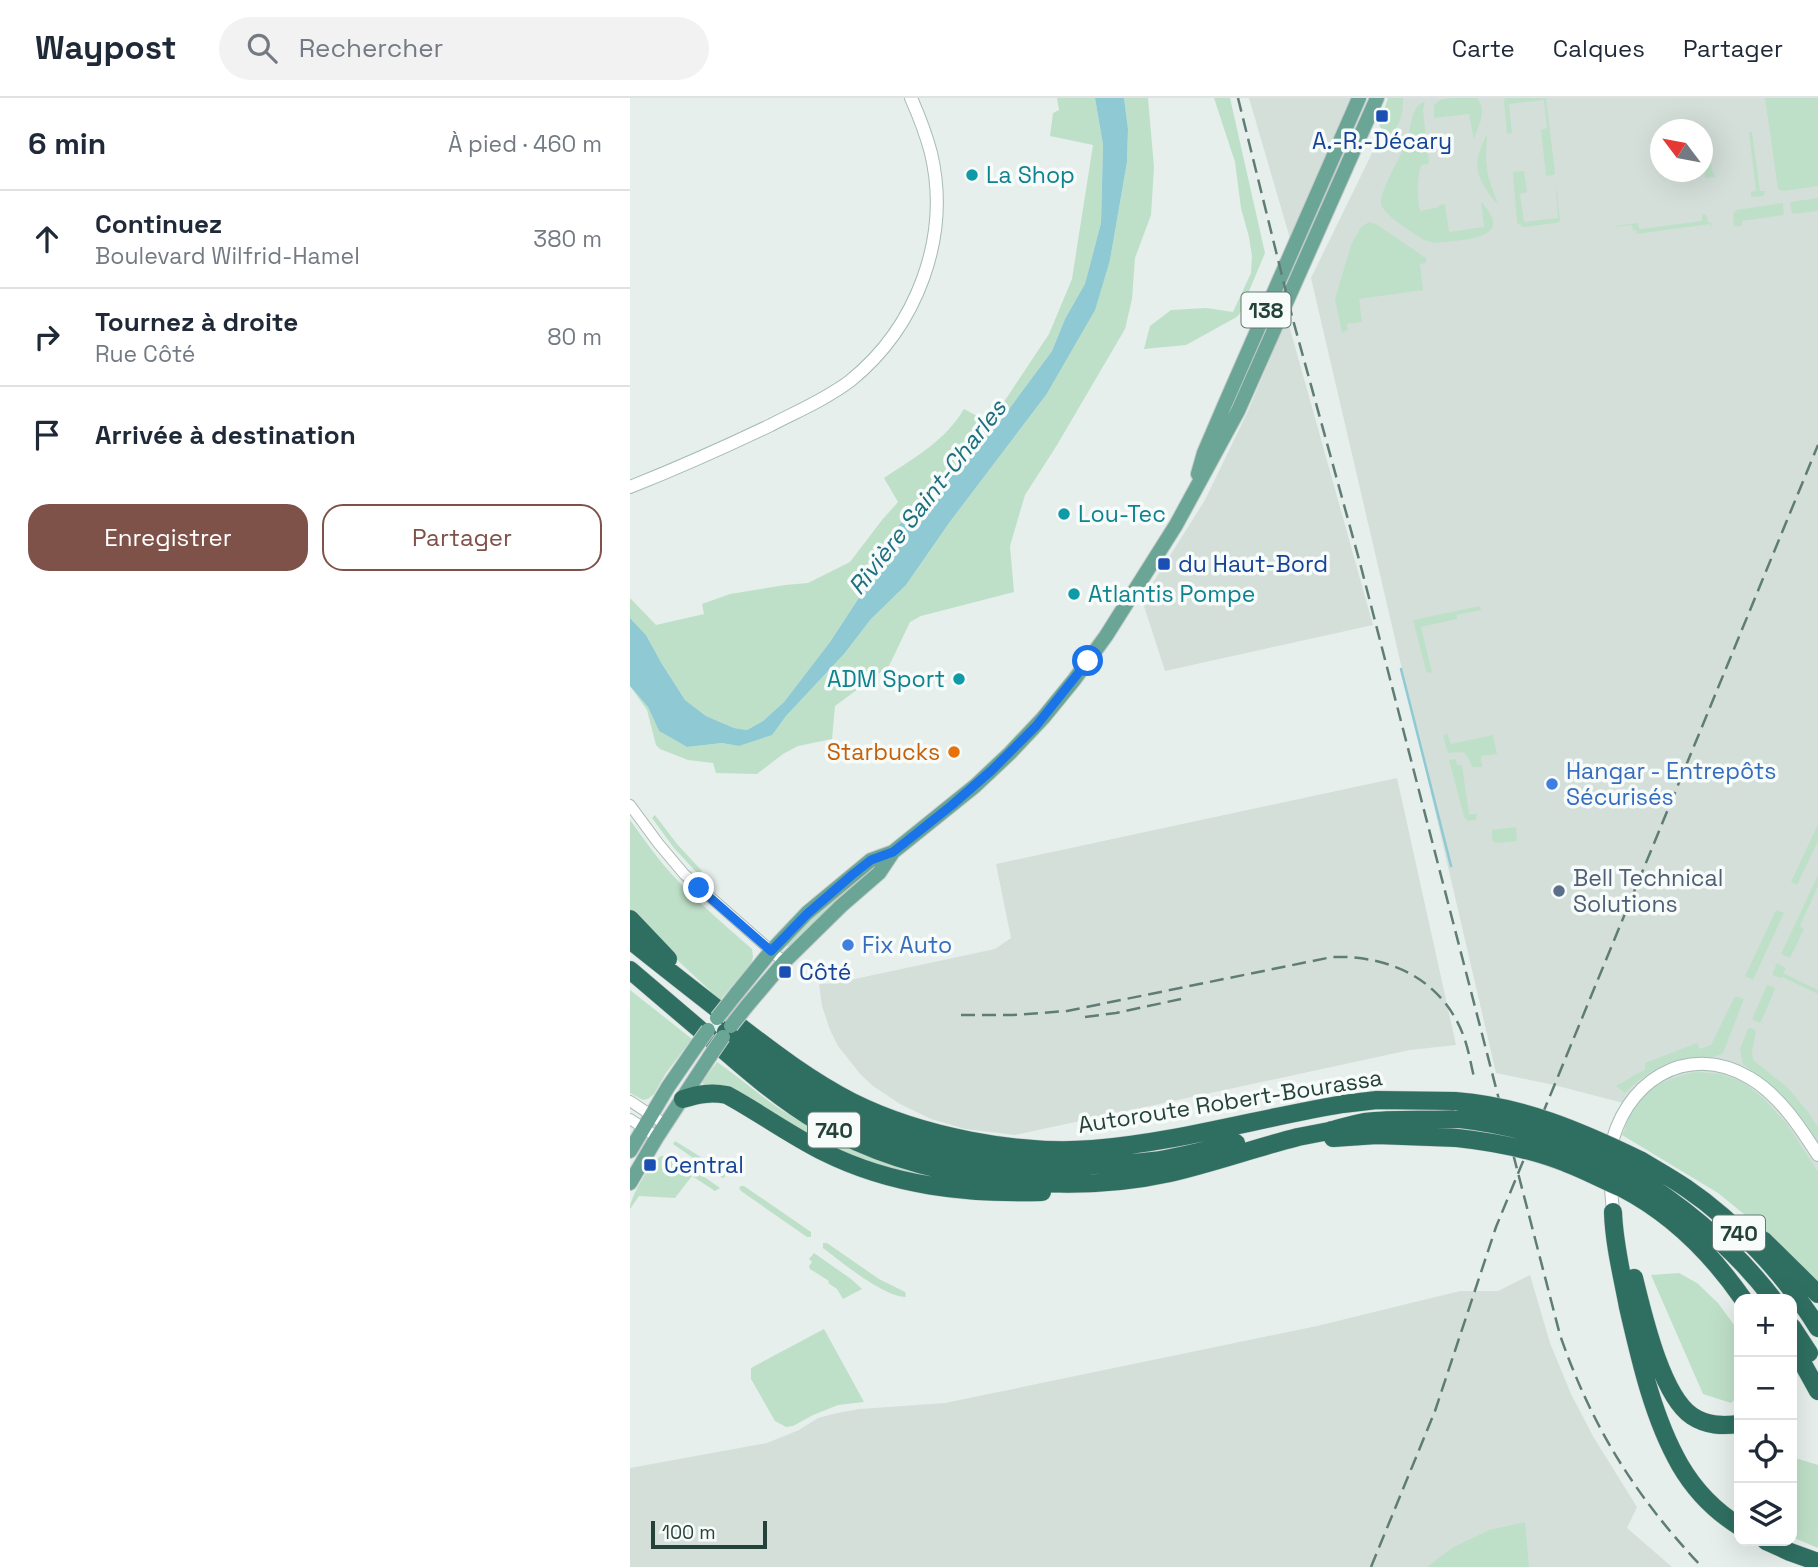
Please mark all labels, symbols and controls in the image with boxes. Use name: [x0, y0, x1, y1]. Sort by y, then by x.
search box: [219, 17, 709, 80]
text: Waypost: [35, 27, 177, 69]
icon: search: [243, 29, 281, 67]
text: Rechercher: [299, 31, 443, 65]
text: Carte: [1452, 33, 1515, 64]
text: Calques: [1553, 33, 1645, 64]
text: Partager: [1683, 33, 1783, 64]
marker: A.-R.-Décary: [1374, 108, 1390, 124]
north arrow: [1650, 119, 1713, 182]
text: 6 min: [28, 124, 106, 163]
place label: A.-R.-Décary: [1312, 126, 1452, 156]
text: À pied · 460 m: [448, 129, 602, 159]
place label: La Shop: [986, 160, 1075, 190]
marker: La Shop: [964, 167, 980, 183]
text: Continuez: [95, 207, 222, 241]
icon: ahead: [28, 220, 66, 258]
text: 380 m: [533, 224, 602, 254]
text: Boulevard Wilfrid-Hamel: [95, 241, 360, 271]
road number: 138: [1242, 292, 1290, 328]
text: Tournez à droite: [95, 305, 298, 339]
icon: right: [28, 318, 66, 356]
text: 80 m: [547, 322, 602, 352]
text: Rue Côté: [95, 339, 195, 369]
water label: Rivière Saint-Charles: [841, 392, 1014, 601]
icon: arrive: [28, 416, 66, 454]
text: Arrivée à destination: [95, 418, 356, 452]
place label: Lou-Tec: [1078, 499, 1166, 529]
button: Enregistrer: [28, 504, 308, 571]
button: Partager: [322, 504, 602, 571]
marker: Lou-Tec: [1056, 506, 1072, 522]
place label: du Haut-Bord: [1178, 549, 1328, 579]
marker: du Haut-Bord: [1156, 556, 1172, 572]
place label: Atlantis Pompe: [1088, 579, 1255, 609]
marker: Atlantis Pompe: [1066, 586, 1082, 602]
route start: [1072, 645, 1103, 676]
place label: ADM Sport: [827, 664, 945, 694]
marker: ADM Sport: [951, 671, 967, 687]
place label: Starbucks: [827, 737, 940, 767]
marker: Starbucks: [946, 744, 962, 760]
place label: Hangar - Entrepôts Sécurisés: [1566, 756, 1777, 812]
marker: Hangar - Entrepôts Sécurisés: [1544, 776, 1560, 792]
place label: Bell Technical Solutions: [1573, 863, 1723, 919]
route end: [683, 872, 714, 903]
marker: Bell Technical Solutions: [1551, 883, 1567, 899]
place label: Fix Auto: [862, 930, 952, 960]
marker: Fix Auto: [840, 937, 856, 953]
place label: Côté: [799, 957, 851, 987]
marker: Côté: [777, 964, 793, 980]
street label: Autoroute Robert-Bourassa: [1076, 1062, 1384, 1140]
road number: 740: [808, 1112, 860, 1148]
place label: Central: [664, 1150, 744, 1180]
marker: Central: [642, 1157, 658, 1173]
road number: 740: [1713, 1216, 1765, 1250]
map controls: [1734, 1294, 1797, 1546]
button: +: [1734, 1294, 1797, 1357]
button: −: [1734, 1357, 1797, 1420]
button: locate: [1734, 1420, 1797, 1483]
button: layers: [1734, 1483, 1797, 1546]
scale bar: [651, 1518, 766, 1550]
text: 100 m: [662, 1520, 716, 1545]

